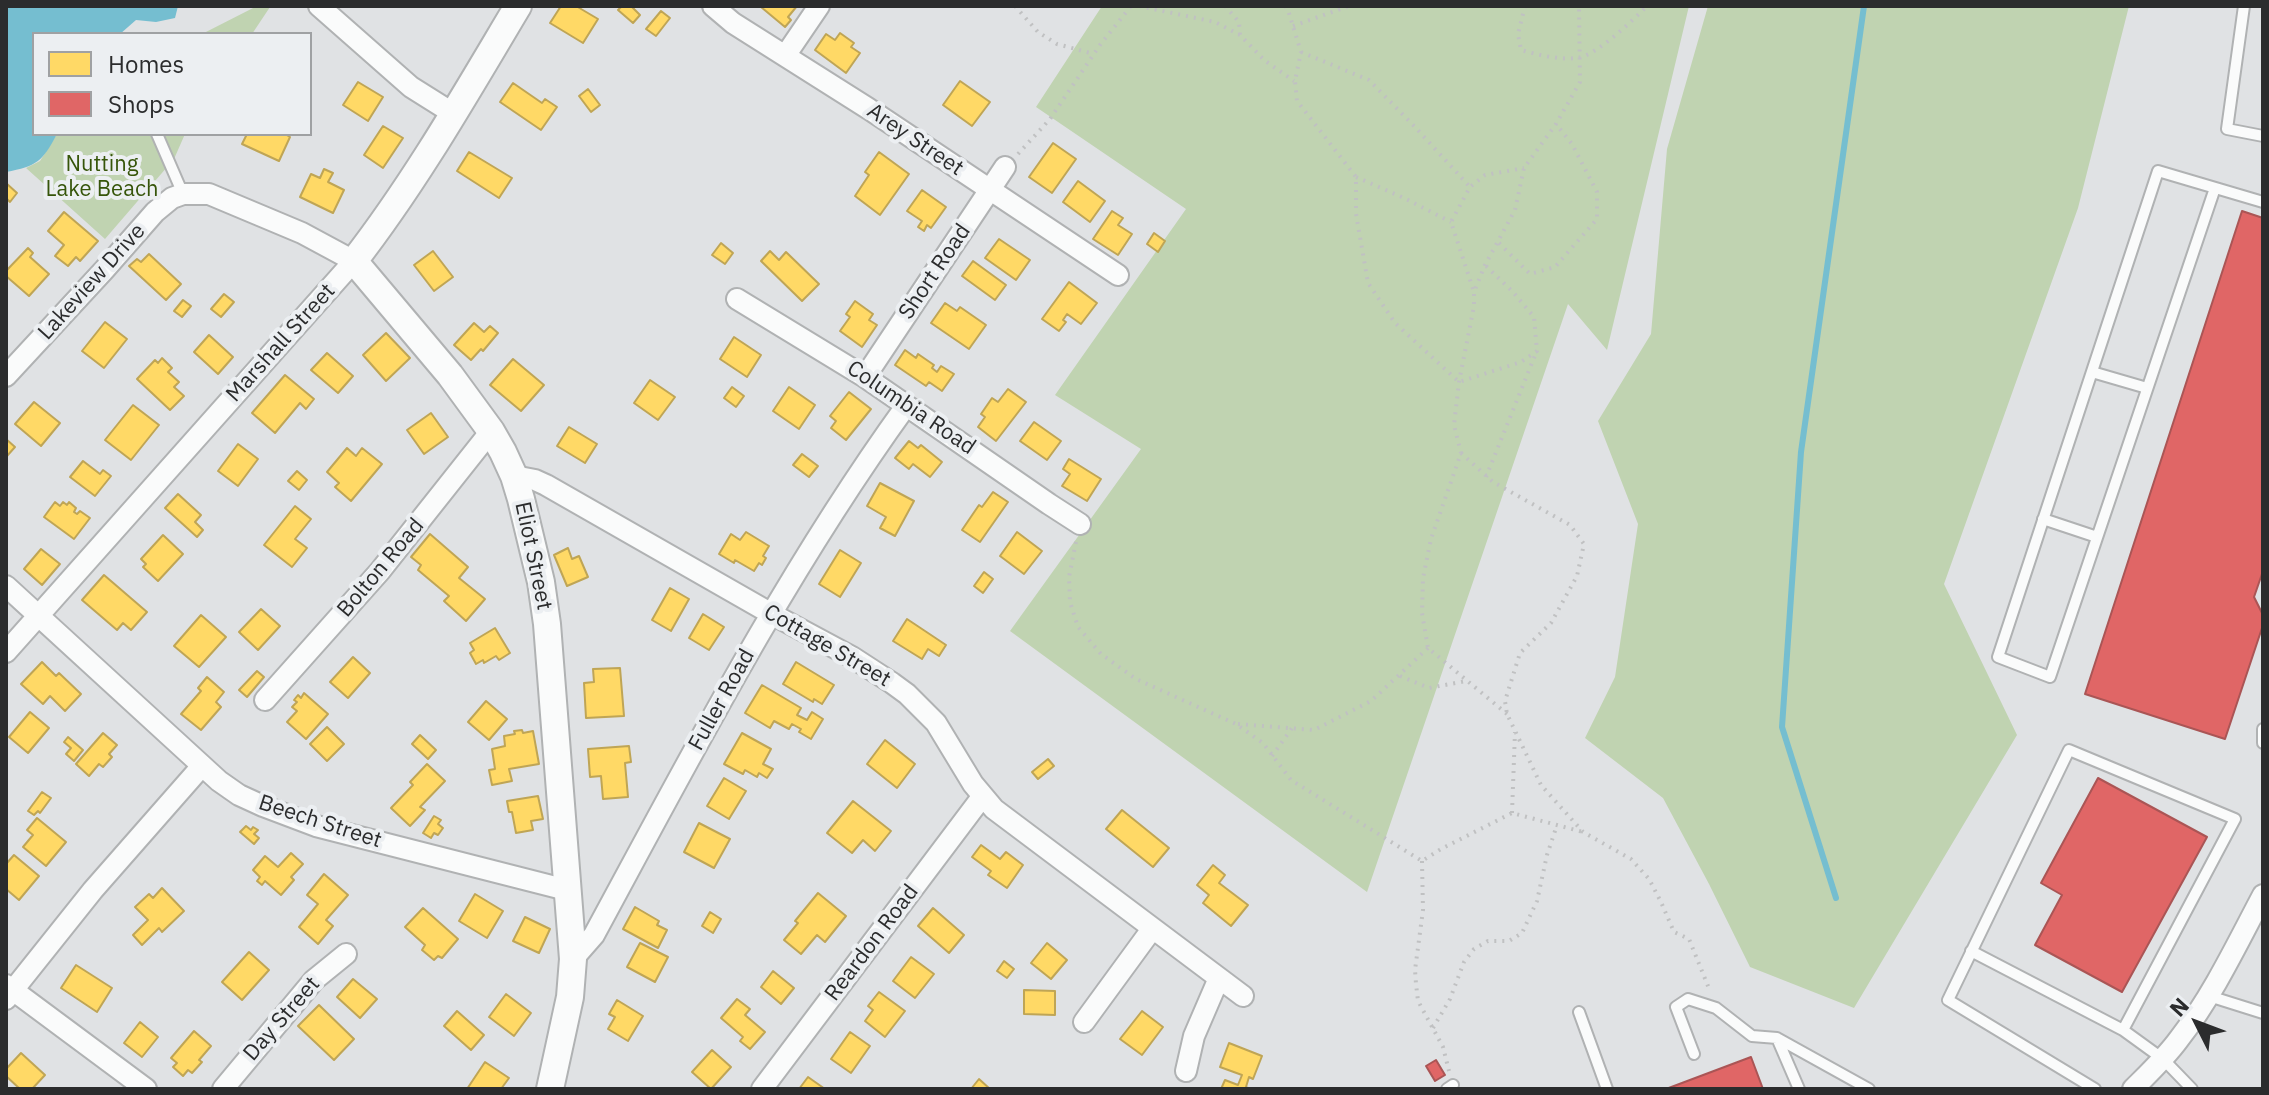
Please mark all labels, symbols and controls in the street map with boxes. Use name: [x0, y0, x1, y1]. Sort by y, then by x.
legend: [32, 32, 312, 136]
text: Homes: [108, 48, 184, 80]
text: Shops: [108, 88, 175, 120]
street label: Arey Street: [862, 98, 968, 182]
park label: Nutting Lake Beach: [46, 152, 158, 204]
street label: Lakeview Drive: [33, 218, 151, 346]
street label: Short Road: [894, 219, 976, 325]
street label: Marshall Street: [221, 278, 341, 408]
street label: Columbia Road: [842, 355, 980, 461]
street label: Eliot Street: [509, 500, 557, 612]
street label: Bolton Road: [332, 513, 430, 623]
street label: Cottage Street: [759, 599, 895, 693]
street label: Fuller Road: [683, 645, 761, 755]
street label: Beech Street: [255, 790, 385, 854]
street label: Reardon Road: [820, 880, 924, 1006]
street label: Day Street: [238, 972, 326, 1066]
north arrow: [2157, 983, 2237, 1063]
text: N: [2163, 991, 2195, 1022]

